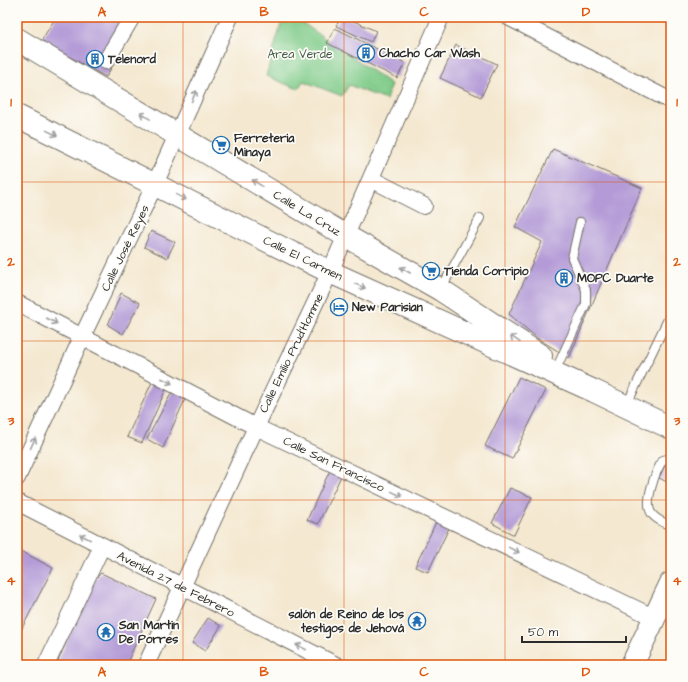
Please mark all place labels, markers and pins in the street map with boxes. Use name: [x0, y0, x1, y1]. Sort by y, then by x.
building icon: Chacho Car Wash: [356, 43, 376, 63]
place label: Chacho Car Wash: [379, 45, 481, 62]
building icon: Telenord: [85, 49, 105, 69]
place label: Telenord: [107, 51, 157, 68]
place label: Ferreteria Minaya: [234, 130, 295, 162]
supermarket icon: Ferreteria Minaya: [211, 135, 231, 155]
supermarket icon: Tienda Corripio: [421, 261, 441, 281]
place label: Tienda Corripio: [443, 263, 529, 281]
building icon: MOPC Duarte: [554, 268, 574, 288]
place label: MOPC Duarte: [577, 270, 654, 287]
hotel icon: New Parisian: [329, 297, 349, 317]
place label: New Parisian: [352, 299, 423, 316]
place label: salón de Reino de los testigos de Jehová: [288, 606, 405, 639]
temple icon: salón de Reino de los testigos de Jehová: [407, 611, 427, 631]
place label: San Martin De Porres: [118, 617, 179, 648]
temple icon: San Martin De Porres: [96, 622, 116, 642]

